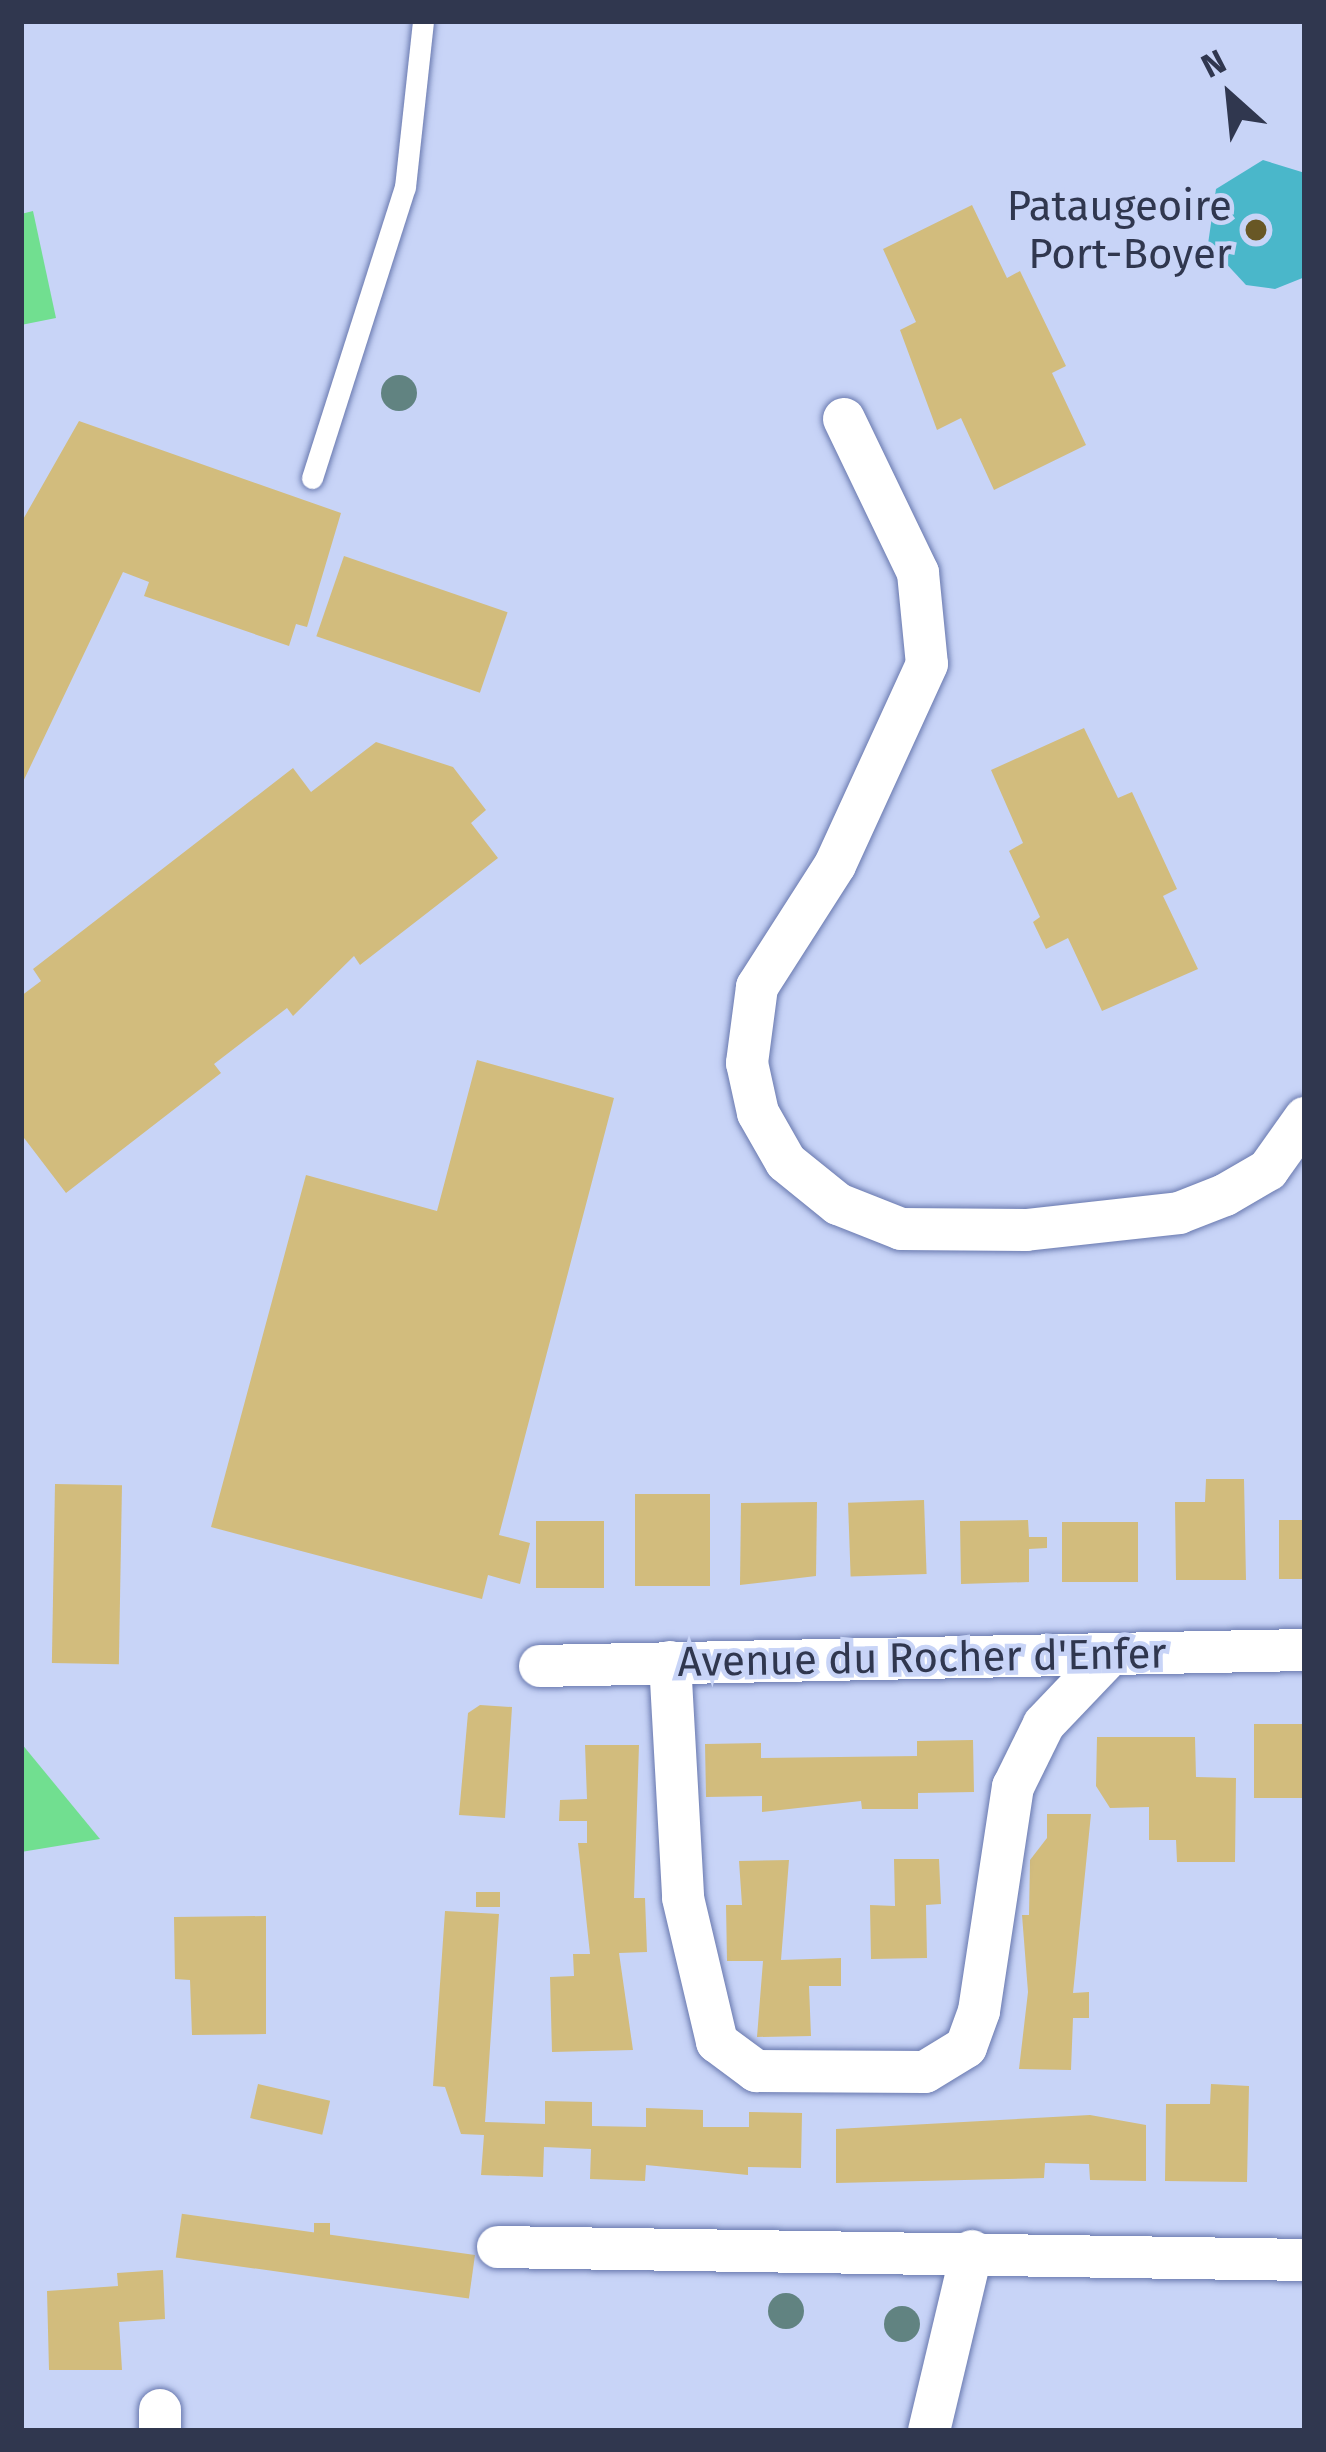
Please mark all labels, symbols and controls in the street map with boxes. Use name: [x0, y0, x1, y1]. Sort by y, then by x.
north arrow: [1170, 36, 1290, 156]
text: N: [1195, 41, 1232, 87]
place label: Pataugeoire Port-Boyer: [1007, 181, 1232, 280]
marker: Pataugeoire Port-Boyer: [1243, 217, 1269, 243]
street label: Avenue du Rocher d'Enfer: [677, 1629, 1167, 1687]

